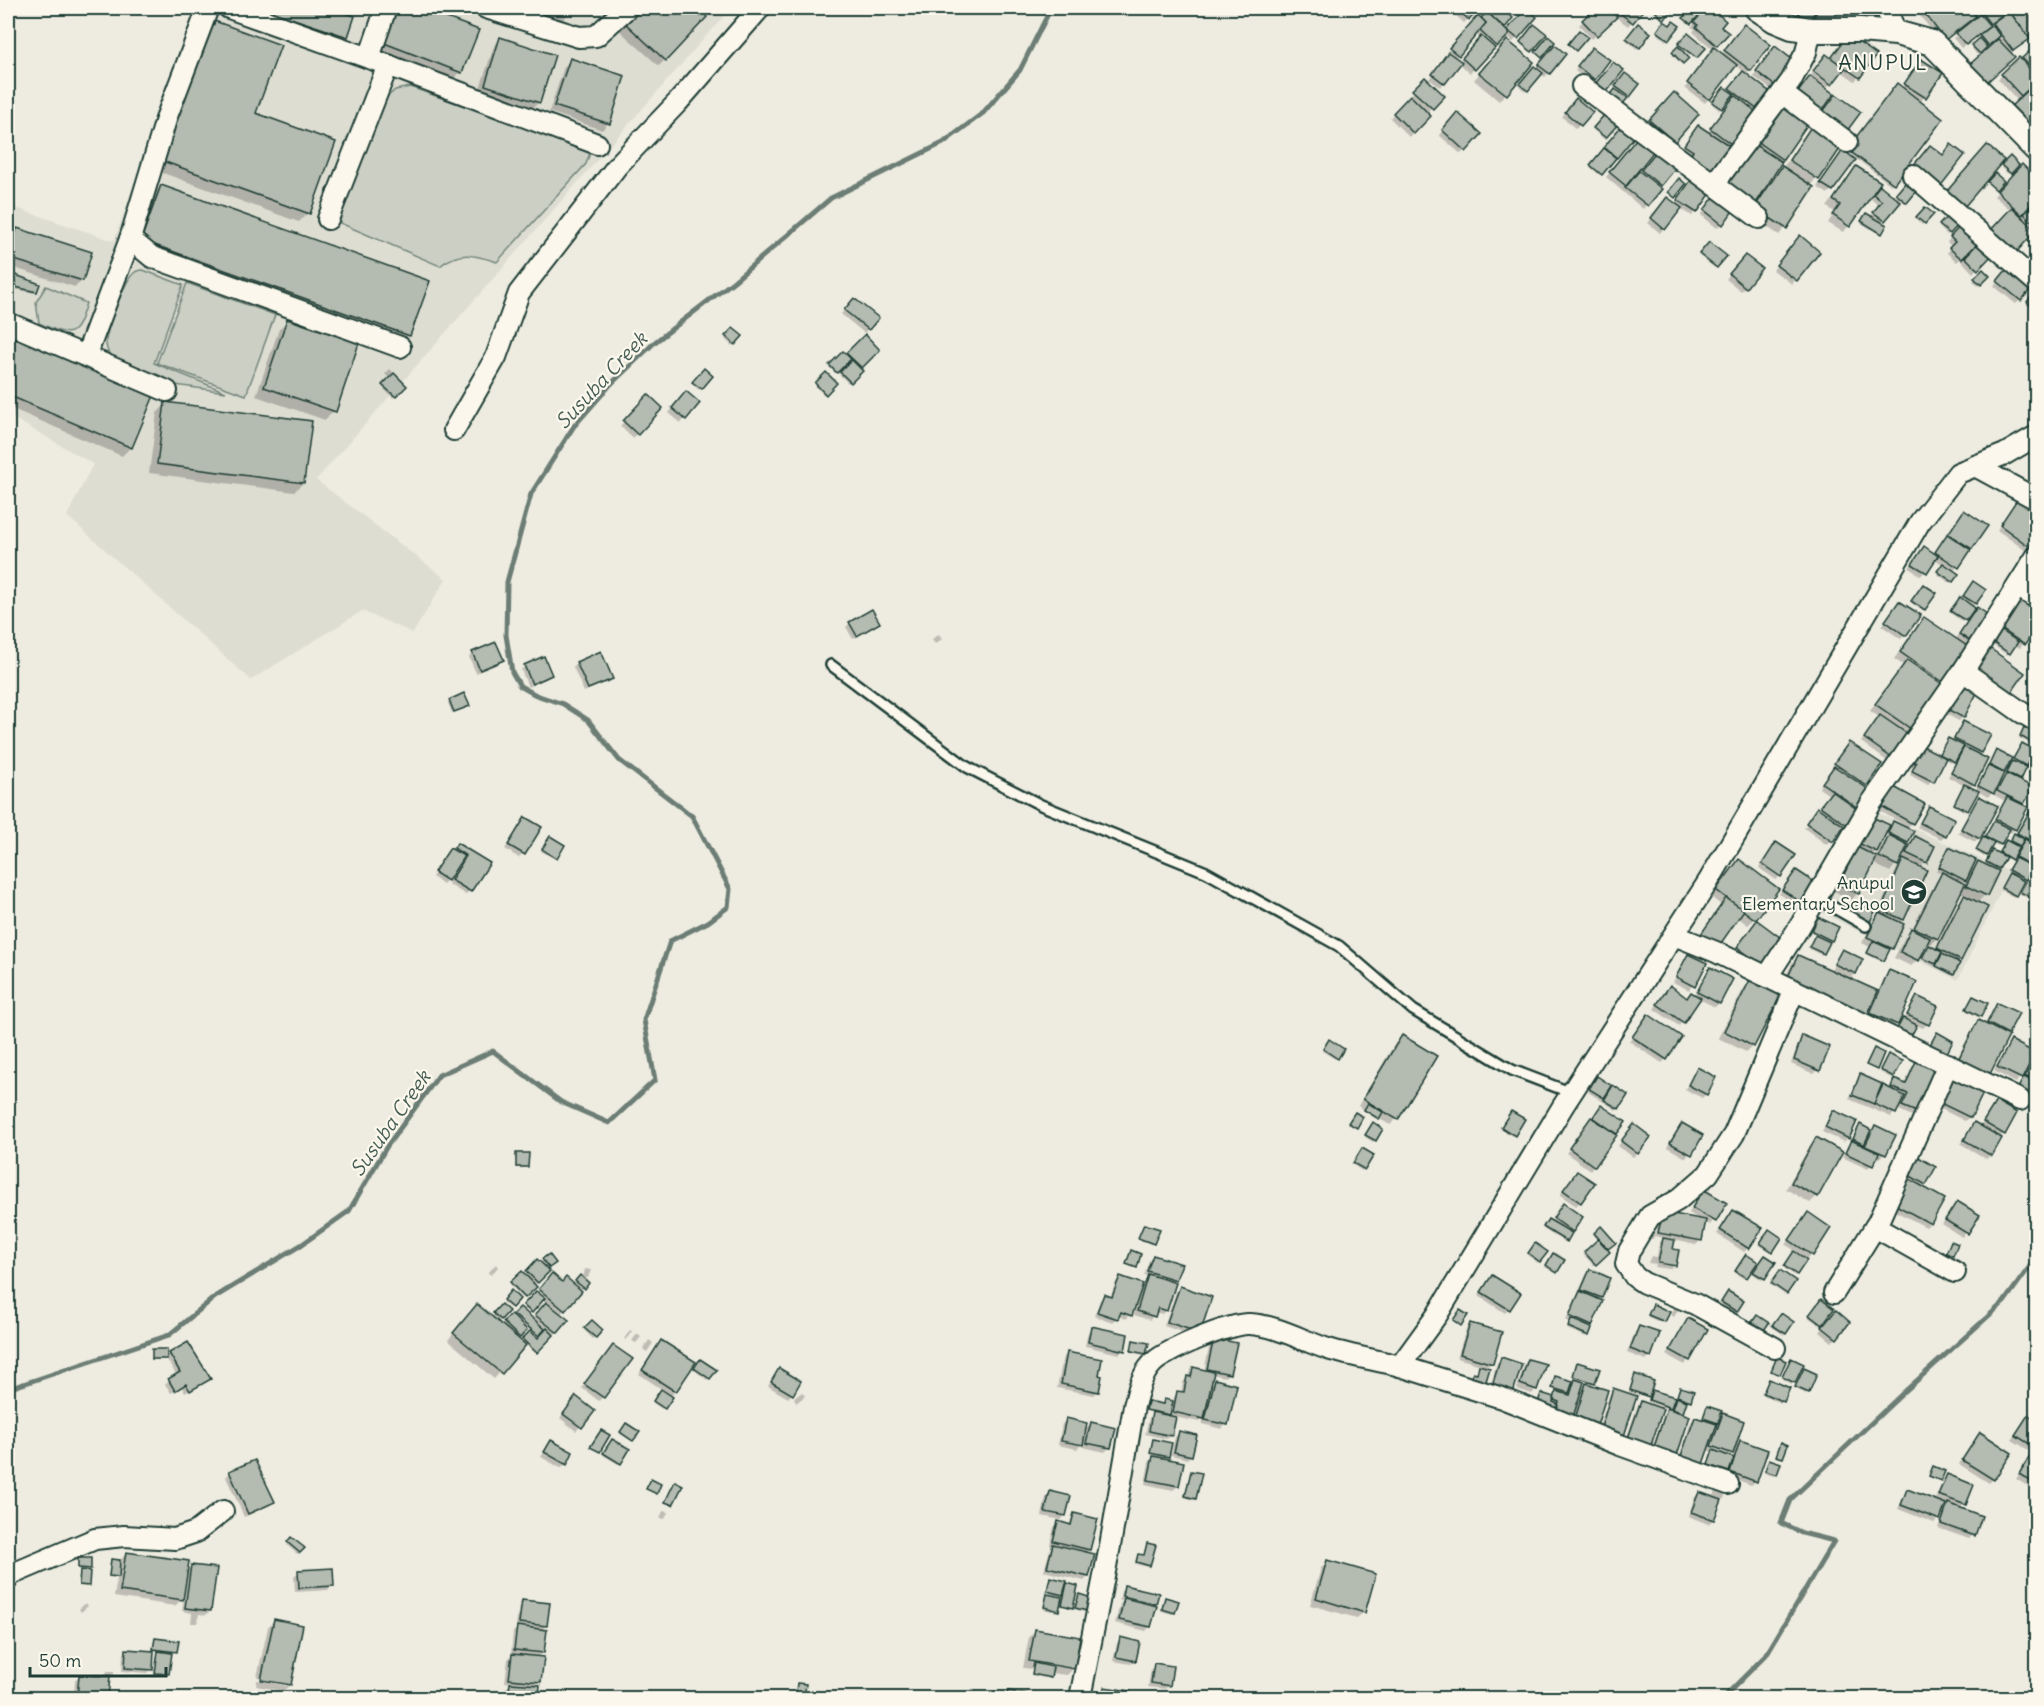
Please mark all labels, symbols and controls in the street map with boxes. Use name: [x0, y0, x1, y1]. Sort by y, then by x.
district label: ANUPUL: [1838, 49, 1928, 76]
water label: Susuba Creek: [550, 325, 653, 434]
place label: Anupul Elementary School: [1742, 871, 1894, 915]
school or university icon: Anupul Elementary School: [1899, 877, 1929, 907]
water label: Susuba Creek: [344, 1064, 437, 1181]
scale bar: [30, 1640, 166, 1678]
text: 50 m: [39, 1649, 81, 1672]

